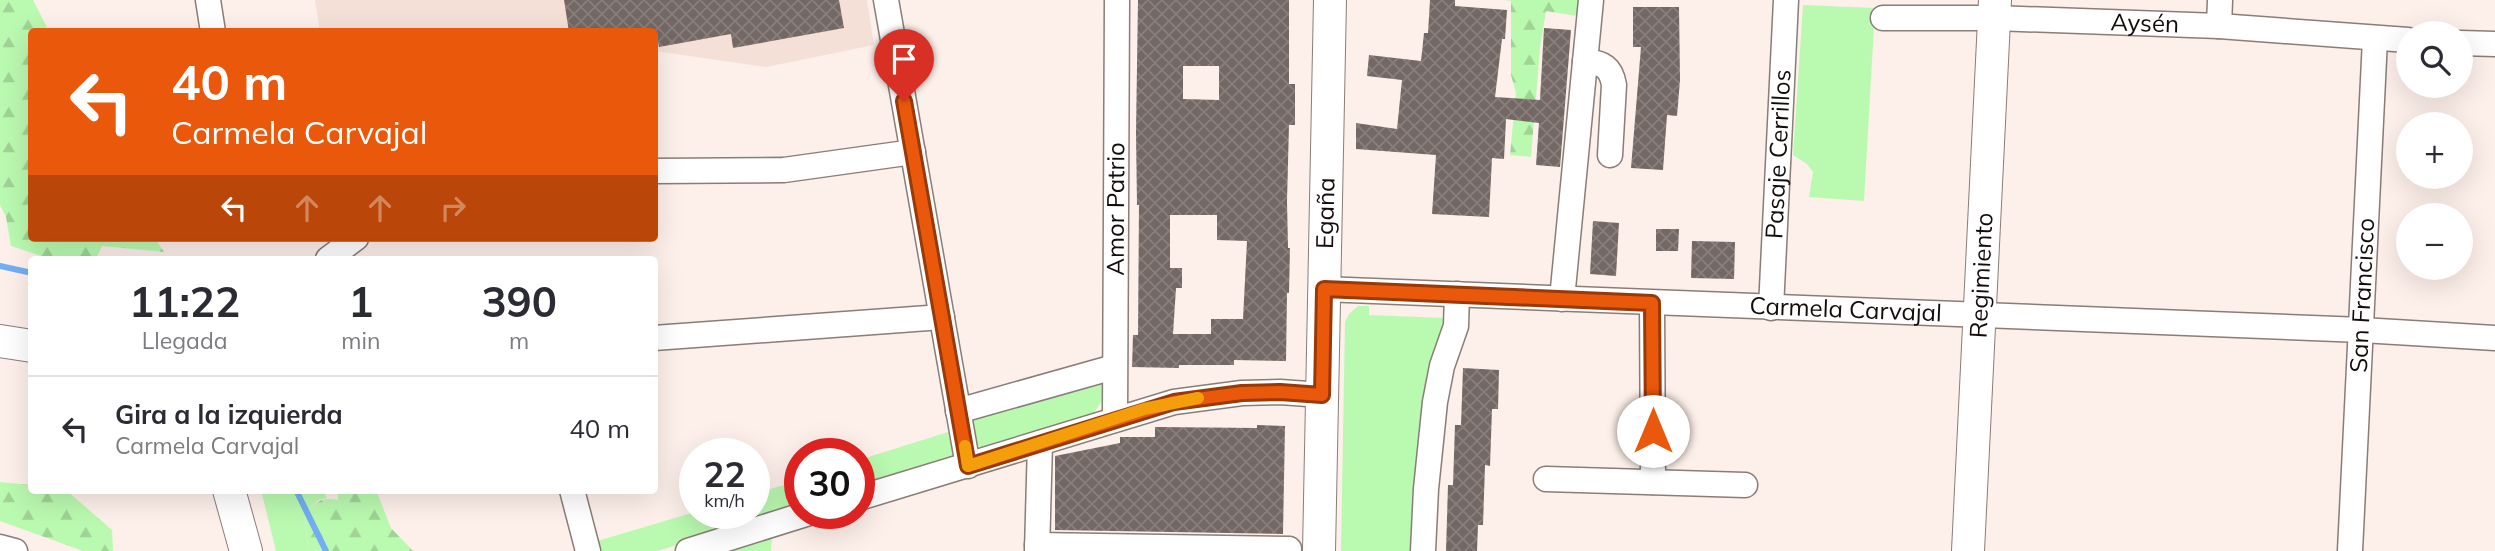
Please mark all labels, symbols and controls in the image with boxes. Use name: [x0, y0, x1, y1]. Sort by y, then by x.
street label: Aysén: [2110, 6, 2180, 39]
map controls: [2396, 21, 2473, 280]
button: search: [2396, 21, 2473, 98]
pin: [874, 29, 934, 101]
icon: arrive: [885, 40, 923, 78]
text: 40 m: [171, 51, 287, 112]
icon: left: [56, 56, 147, 147]
street label: Pasaje Cerrillos: [1758, 69, 1797, 240]
text: Carmela Carvajal: [171, 112, 427, 152]
button: +: [2396, 112, 2473, 189]
street label: Amor Patrio: [1100, 142, 1130, 276]
street label: Egaña: [1309, 177, 1340, 249]
icon: left: [215, 189, 253, 227]
icon: ahead: [288, 189, 326, 227]
icon: ahead: [361, 189, 399, 227]
icon: right: [434, 189, 472, 227]
button: −: [2396, 203, 2473, 280]
street label: Regimiento: [1962, 212, 1999, 339]
street label: San Francisco: [2343, 217, 2380, 373]
text: 11:22: [129, 275, 240, 328]
text: 1: [348, 275, 373, 328]
text: 390: [481, 275, 557, 328]
street label: Carmela Carvajal: [1749, 290, 1942, 327]
text: Llegada: [142, 326, 228, 355]
text: min: [341, 326, 380, 355]
text: m: [509, 326, 529, 355]
position arrow: [1616, 394, 1690, 468]
text: Gira a la izquierda: [115, 398, 343, 431]
icon: left: [56, 410, 94, 448]
text: 40 m: [569, 412, 630, 445]
text: Carmela Carvajal: [115, 431, 299, 460]
speed limit sign: 30: [784, 438, 875, 529]
text: 22: [703, 452, 746, 496]
text: km/h: [704, 489, 745, 512]

